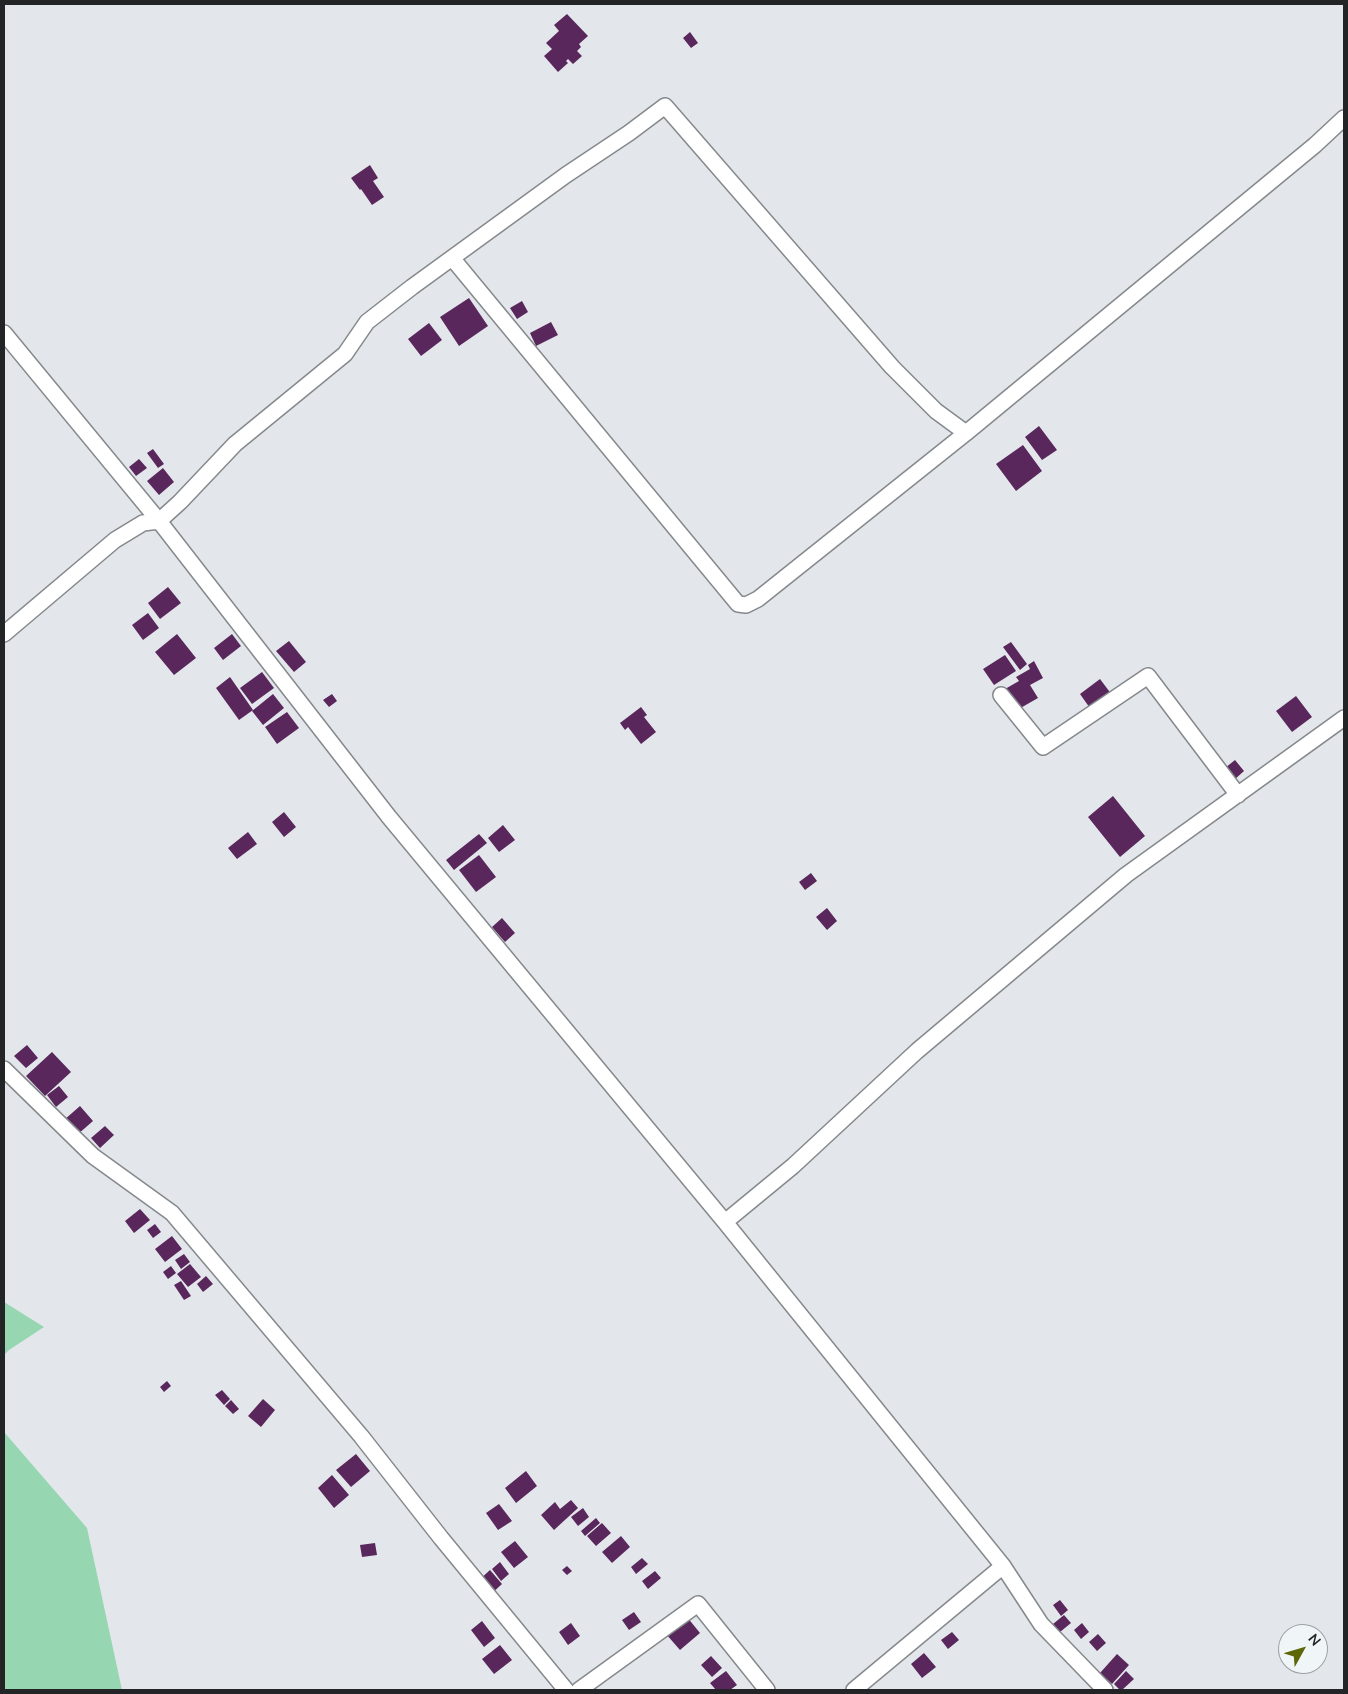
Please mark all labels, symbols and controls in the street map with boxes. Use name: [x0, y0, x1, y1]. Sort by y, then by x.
north arrow: [1278, 1624, 1328, 1674]
text: N: [1304, 1630, 1325, 1650]

